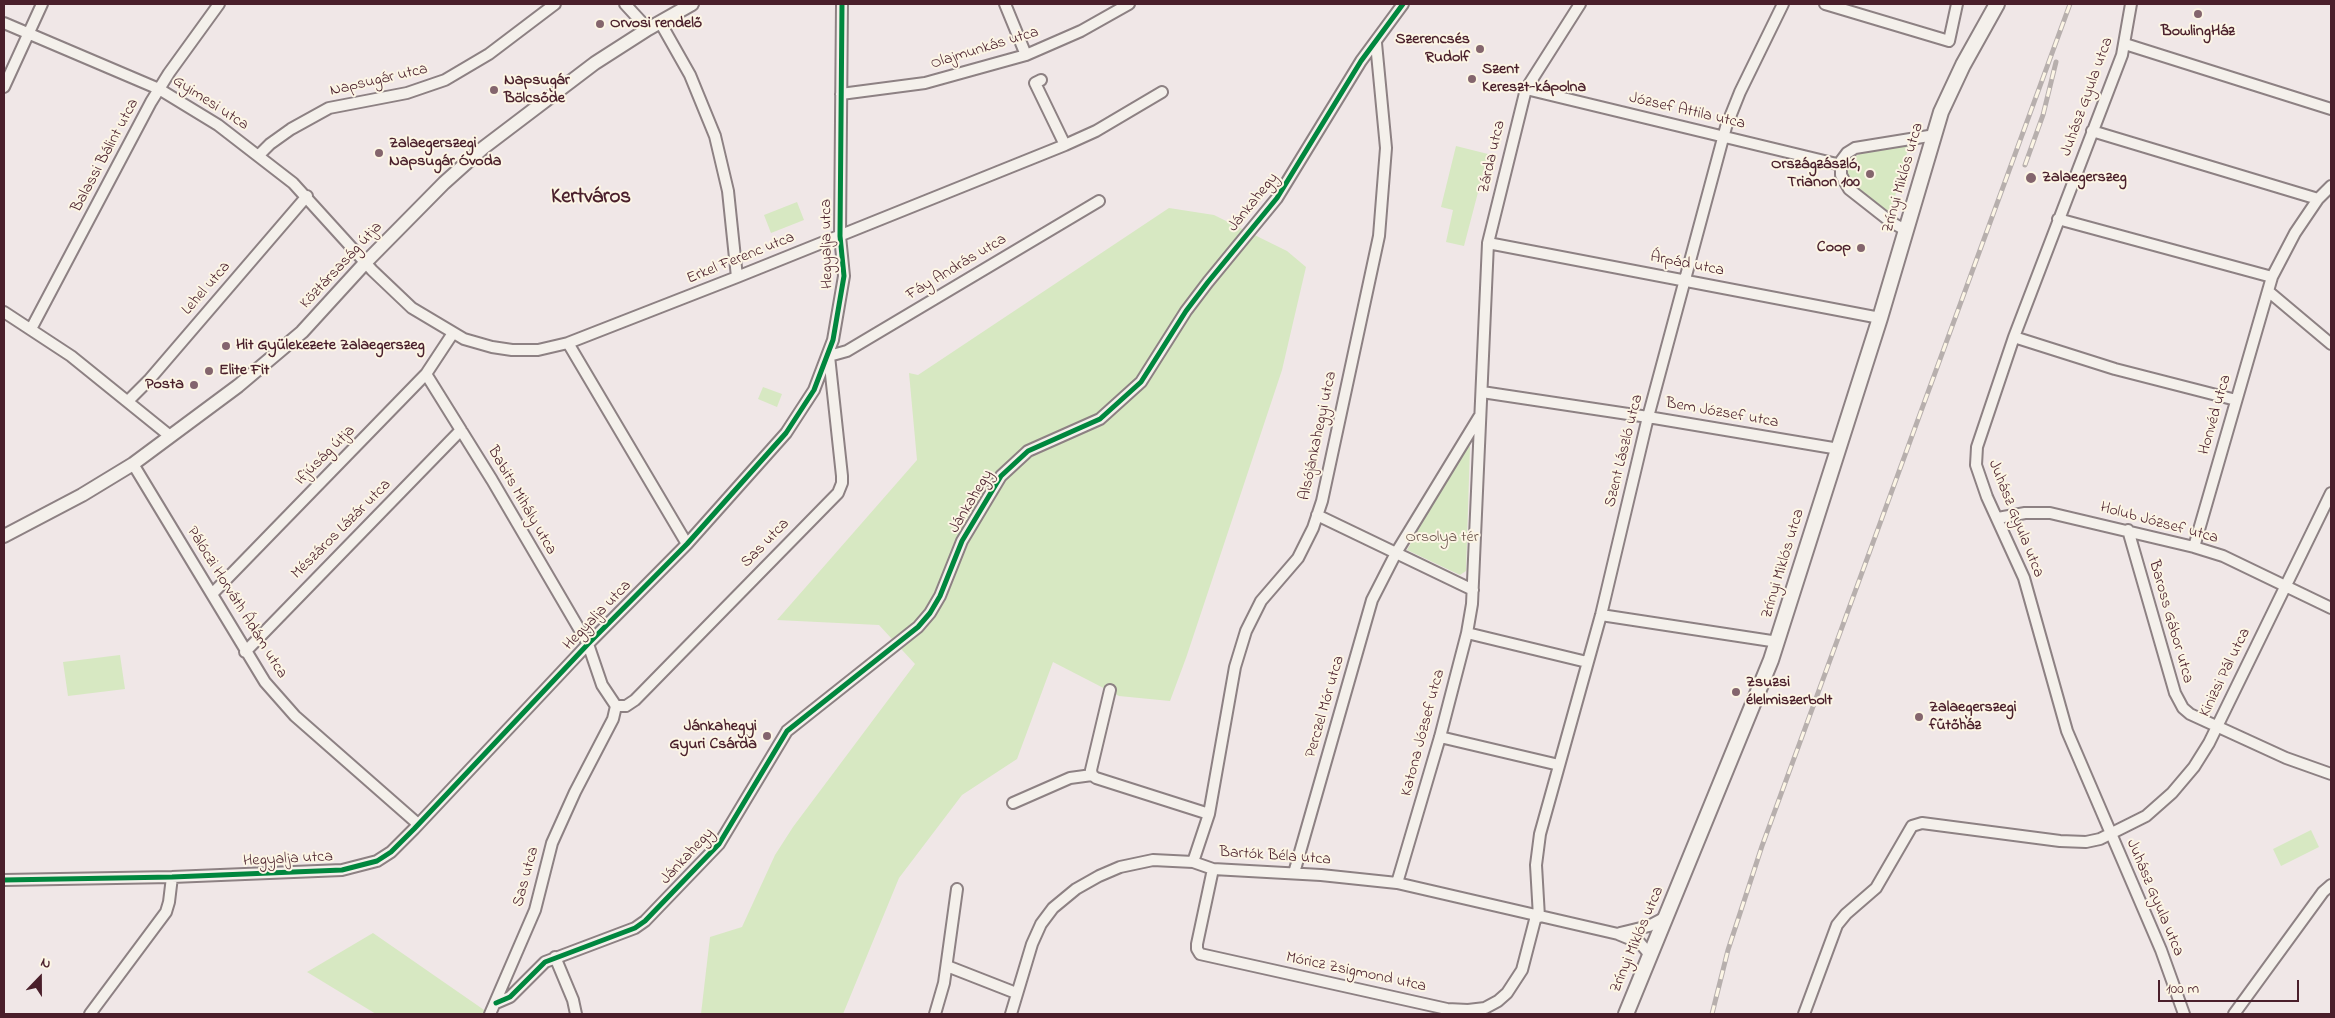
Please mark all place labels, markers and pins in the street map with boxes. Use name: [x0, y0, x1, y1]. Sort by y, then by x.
marker: BowlingHáz: [2192, 8, 2204, 20]
place label: Orvosi rendelő: [610, 14, 702, 34]
marker: Orvosi rendelő: [594, 18, 606, 30]
place label: BowlingHáz: [2161, 22, 2235, 42]
place label: Szerencsés Rudolf: [1395, 30, 1470, 68]
marker: Szerencsés Rudolf: [1474, 43, 1486, 55]
place label: Szent Kereszt-kápolna: [1482, 60, 1586, 98]
place label: Napsugár Bölcsőde: [504, 71, 570, 109]
marker: Szent Kereszt-kápolna: [1466, 73, 1478, 85]
marker: Napsugár Bölcsőde: [488, 84, 500, 96]
place label: Zalaegerszegi Napsugár Óvoda: [389, 134, 501, 172]
marker: Zalaegerszegi Napsugár Óvoda: [373, 147, 385, 159]
place label: Országzászló, Trianon 100: [1771, 155, 1860, 193]
marker: Országzászló, Trianon 100: [1864, 168, 1876, 180]
place label: Zalaegerszeg: [2042, 168, 2127, 188]
marker: Zalaegerszeg: [2024, 171, 2038, 185]
place label: Coop: [1817, 238, 1851, 258]
marker: Coop: [1855, 242, 1867, 254]
place label: Hit Gyülekezete Zalaegerszeg: [236, 336, 425, 356]
marker: Hit Gyülekezete Zalaegerszeg: [220, 340, 232, 352]
place label: Elite Fit: [219, 361, 269, 381]
marker: Elite Fit: [203, 365, 215, 377]
place label: Posta: [145, 375, 184, 395]
marker: Posta: [188, 379, 200, 391]
place label: Zsuzsi élelmiszerbolt: [1746, 673, 1832, 711]
marker: Zsuzsi élelmiszerbolt: [1730, 686, 1742, 698]
place label: Zalaegerszegi fűtőház: [1929, 698, 2017, 736]
marker: Zalaegerszegi fűtőház: [1913, 711, 1925, 723]
place label: Jánkahegyi Gyuri Csárda: [670, 717, 757, 755]
marker: Jánkahegyi Gyuri Csárda: [761, 730, 773, 742]

